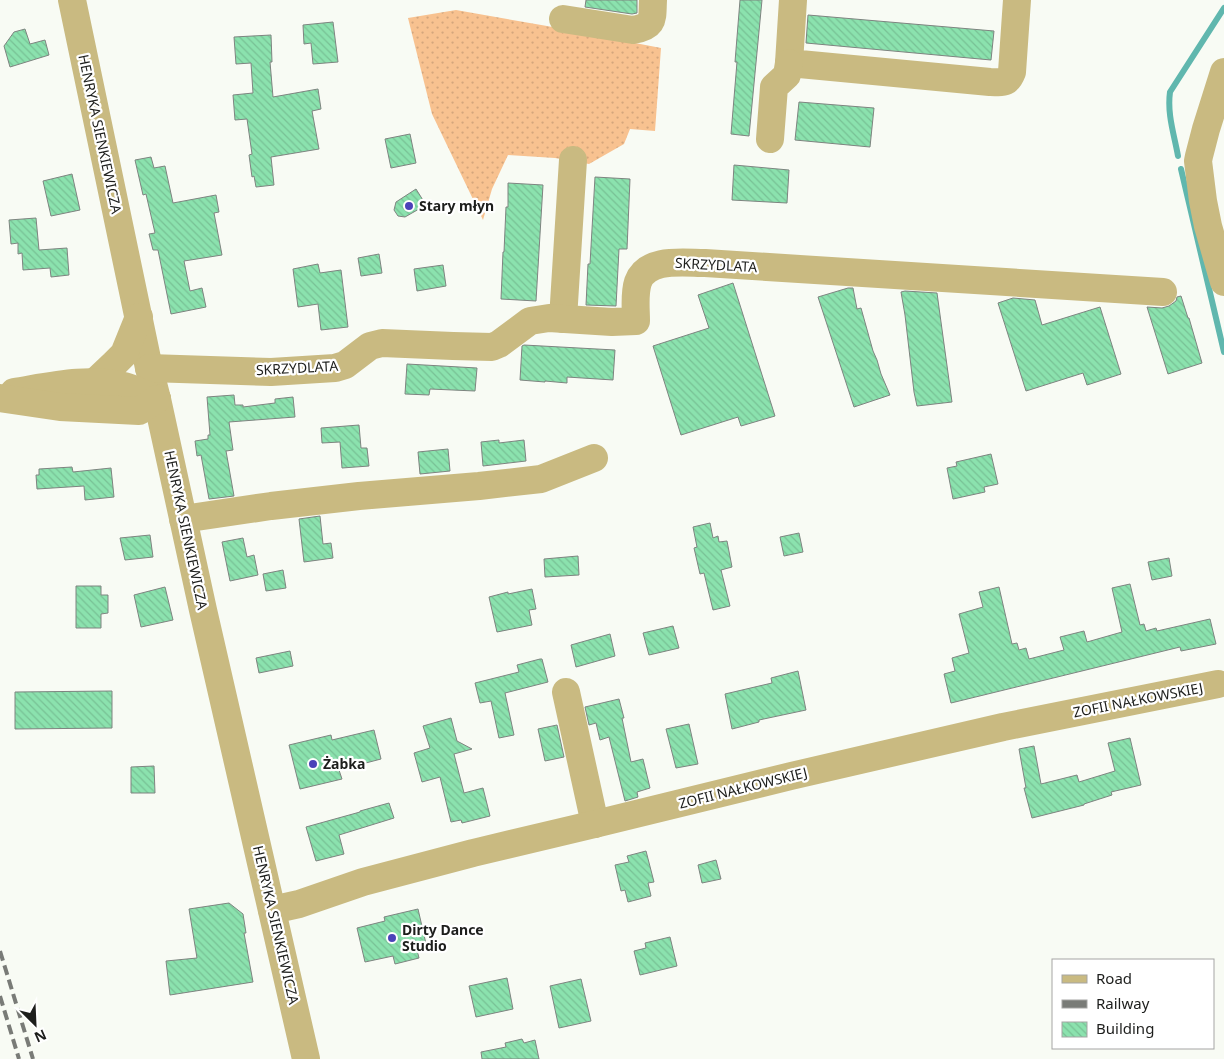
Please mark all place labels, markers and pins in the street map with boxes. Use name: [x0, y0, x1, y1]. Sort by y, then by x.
place label: Stary młyn: [419, 196, 494, 215]
marker: Stary młyn: [403, 200, 415, 212]
place label: Żabka: [323, 754, 365, 773]
marker: Żabka: [307, 758, 319, 770]
place label: Dirty Dance Studio: [402, 920, 484, 955]
marker: Dirty Dance Studio: [386, 932, 398, 944]

